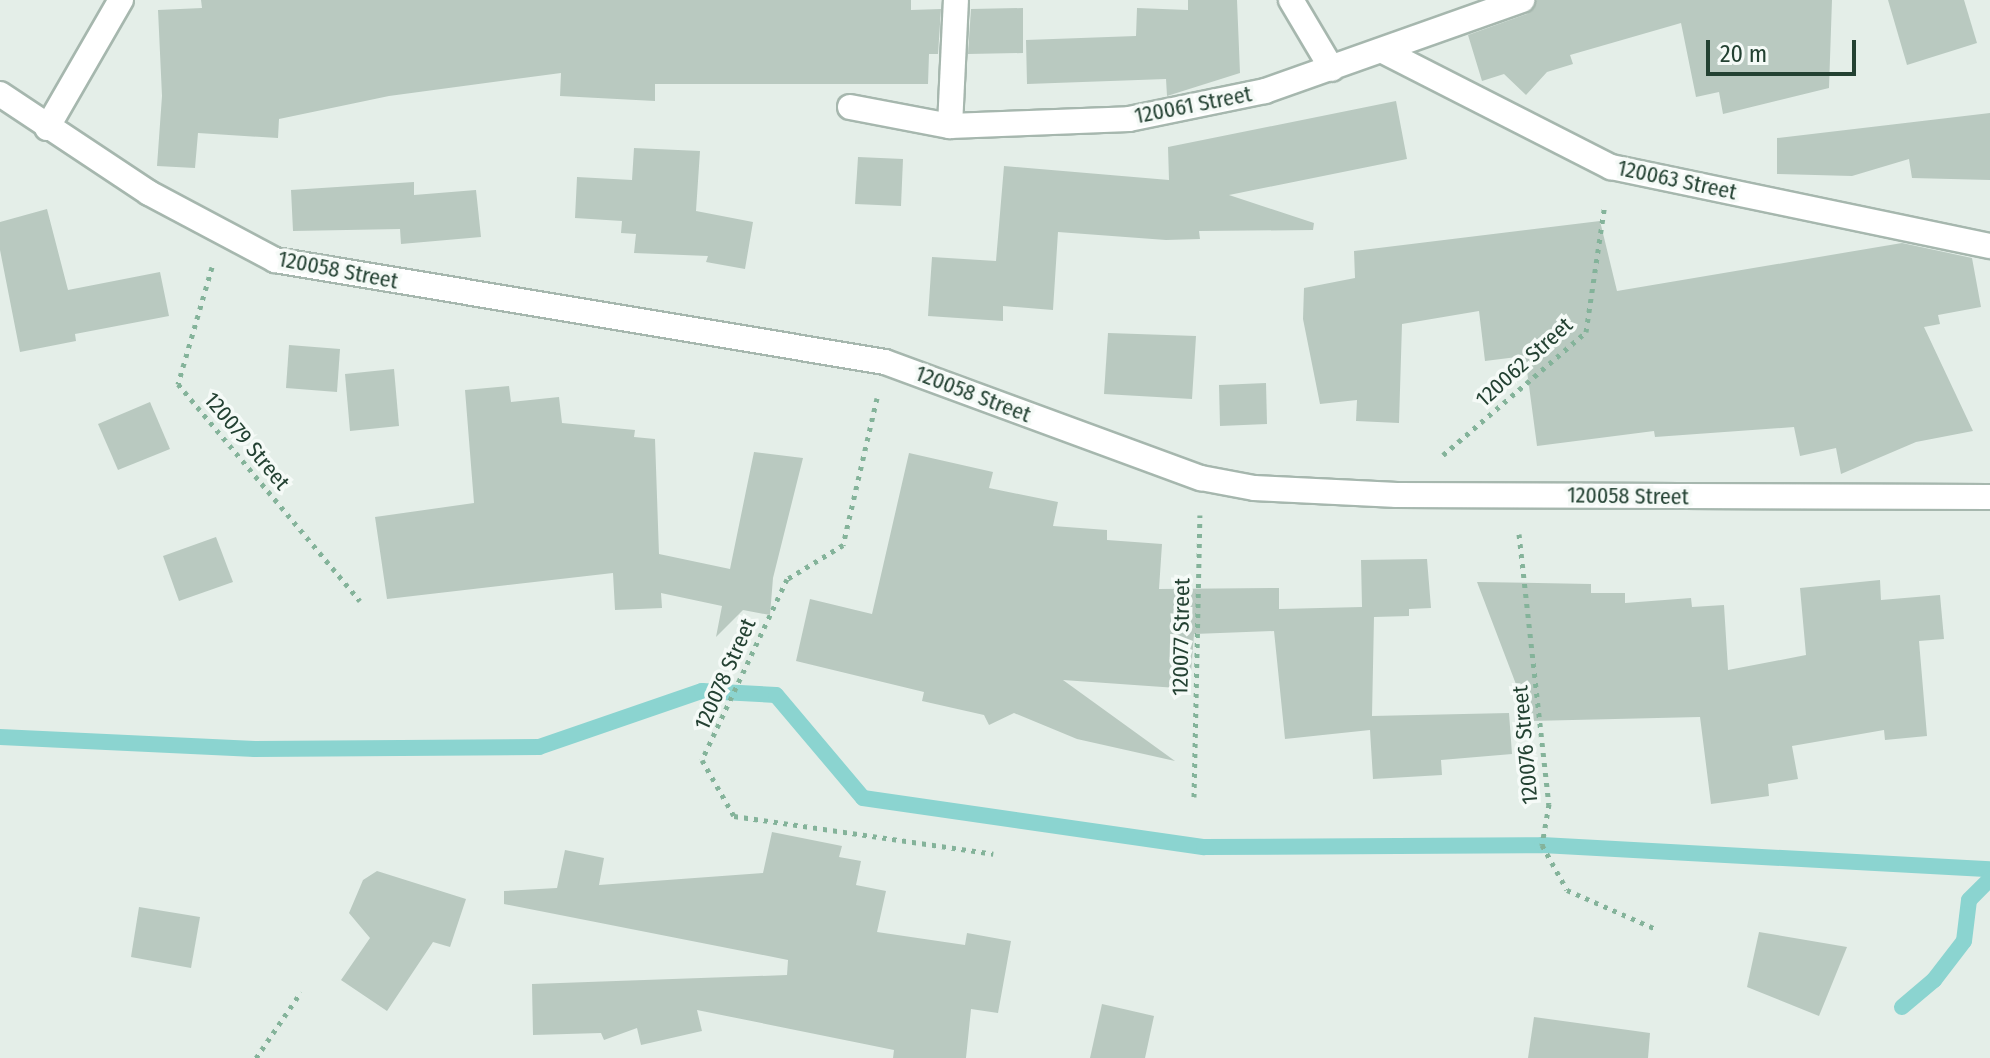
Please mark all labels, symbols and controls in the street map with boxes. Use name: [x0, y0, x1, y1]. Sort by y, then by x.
scale bar: [1710, 24, 1860, 74]
text: 20 m: [1720, 40, 1767, 68]
street label: 120061 Street: [1132, 81, 1254, 129]
street label: 120063 Street: [1615, 154, 1739, 206]
street label: 120058 Street: [276, 245, 400, 295]
street label: 120062 Street: [1470, 312, 1578, 412]
street label: 120058 Street: [912, 360, 1034, 428]
street label: 120079 Street: [199, 387, 295, 495]
street label: 120058 Street: [1567, 482, 1689, 510]
street label: 120077 Street: [1167, 578, 1195, 696]
street label: 120078 Street: [689, 614, 761, 734]
street label: 120076 Street: [1507, 684, 1543, 806]

